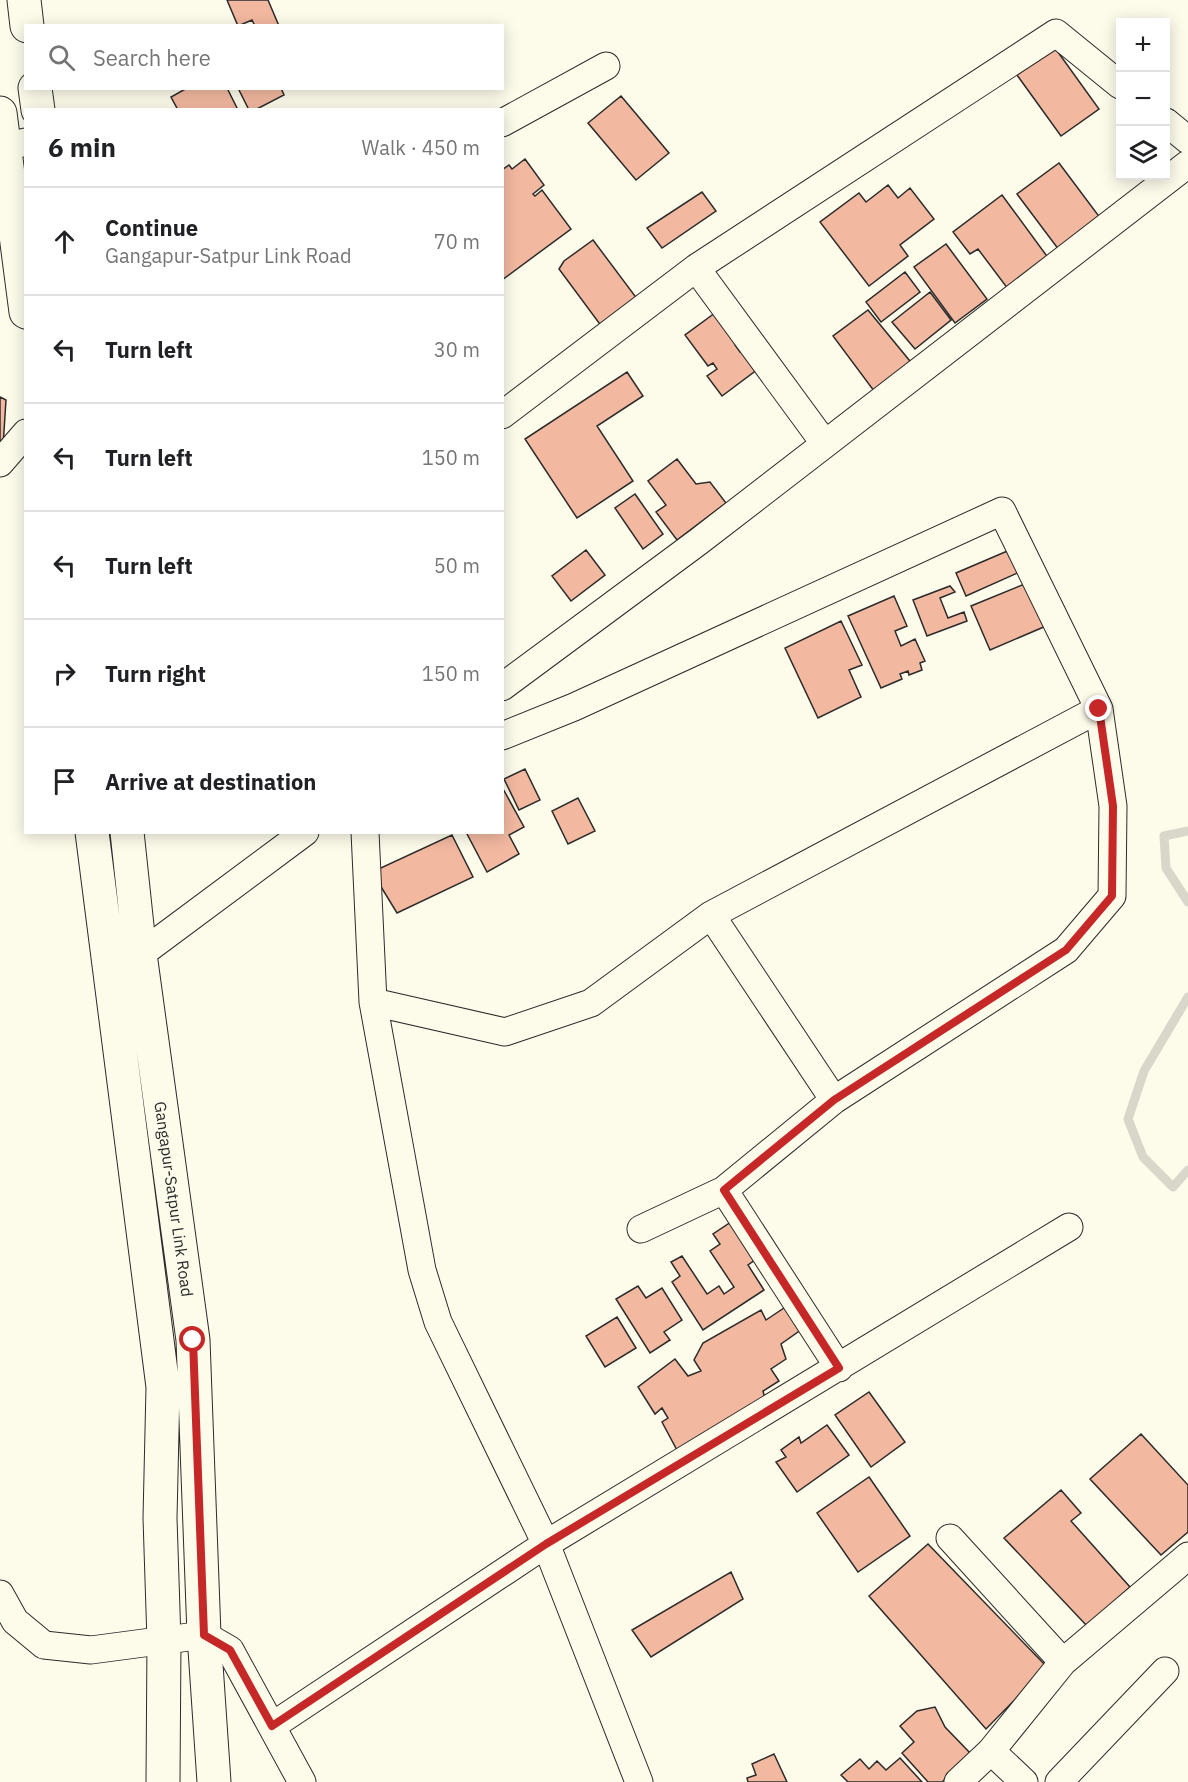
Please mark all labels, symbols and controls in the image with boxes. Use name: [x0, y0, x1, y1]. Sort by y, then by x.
map controls: [1116, 18, 1170, 180]
button: +: [1116, 18, 1170, 72]
search box: [24, 24, 504, 90]
icon: search: [45, 41, 78, 74]
text: Search here: [93, 43, 211, 72]
button: −: [1116, 72, 1170, 126]
button: layers: [1116, 126, 1170, 180]
text: 6 min: [48, 130, 116, 164]
text: Walk · 450 m: [362, 134, 480, 161]
text: Continue: [105, 213, 198, 242]
icon: ahead: [48, 225, 81, 258]
text: 70 m: [434, 228, 480, 255]
text: Gangapur-Satpur Link Road: [105, 242, 352, 269]
icon: left: [48, 333, 81, 366]
text: Turn left: [105, 335, 193, 364]
text: 30 m: [434, 336, 480, 363]
icon: left: [48, 441, 81, 474]
text: Turn left: [105, 443, 193, 472]
text: 150 m: [422, 444, 480, 471]
icon: left: [48, 549, 81, 582]
text: Turn left: [105, 551, 193, 580]
text: 50 m: [434, 552, 480, 579]
icon: right: [48, 657, 81, 690]
text: Turn right: [105, 659, 206, 688]
text: 150 m: [422, 660, 480, 687]
route end: [1085, 695, 1111, 721]
icon: arrive: [48, 765, 81, 798]
text: Arrive at destination: [105, 767, 316, 796]
street label: Gangapur-Satpur Link Road: [150, 1100, 198, 1298]
route start: [179, 1326, 205, 1352]

